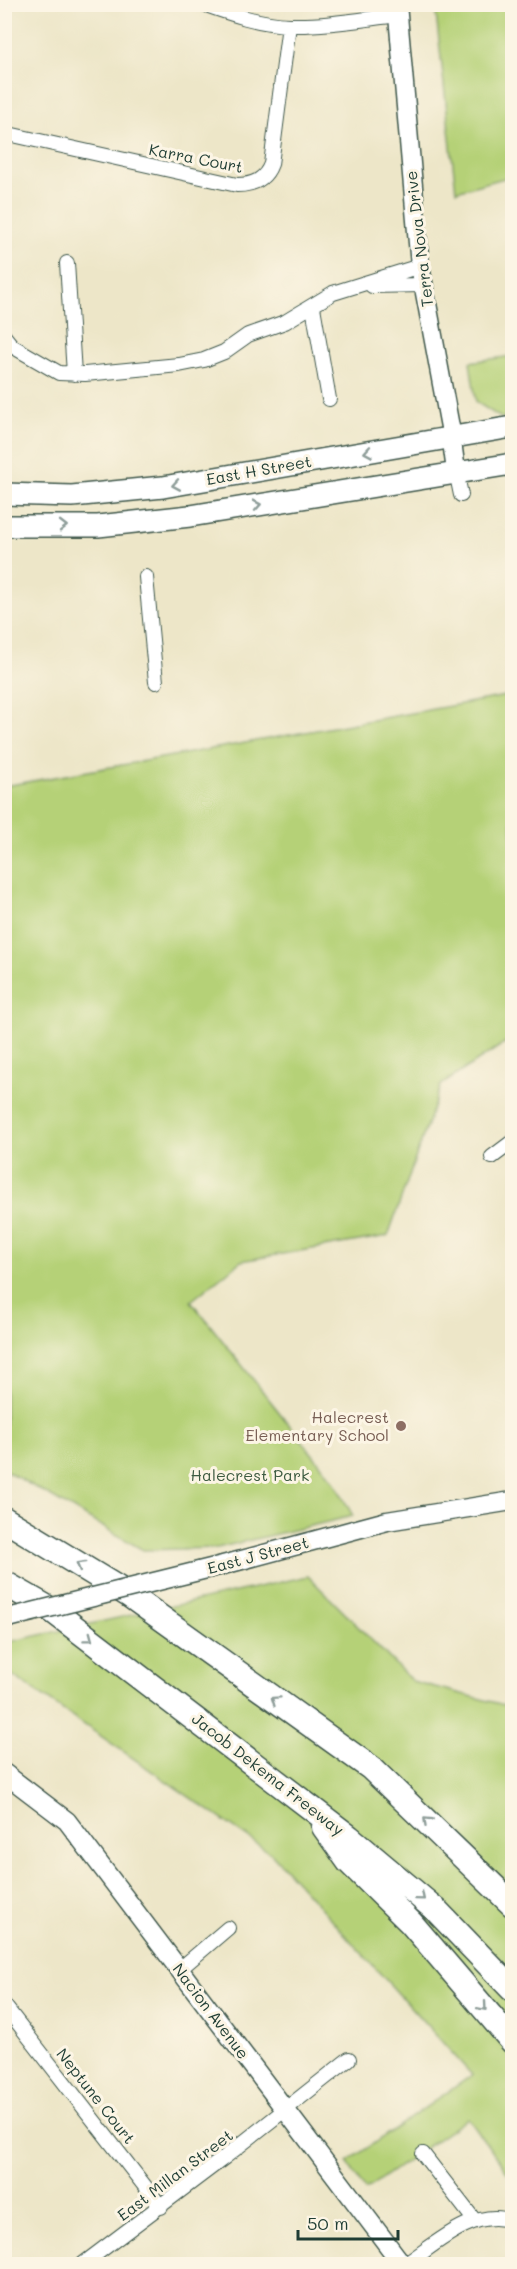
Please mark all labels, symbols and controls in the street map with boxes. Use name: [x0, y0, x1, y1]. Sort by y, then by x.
street label: Karra Court: [147, 138, 245, 177]
street label: Terra Nova Drive: [400, 170, 437, 308]
one-way arrow: [363, 445, 373, 458]
street label: East H Street: [205, 450, 313, 489]
one-way arrow: [171, 478, 180, 490]
one-way arrow: [251, 499, 261, 512]
one-way arrow: [58, 520, 67, 532]
place label: Halecrest Elementary School: [245, 1406, 389, 1445]
marker: Halecrest Elementary School: [394, 1419, 408, 1433]
park label: Halecrest Park: [191, 1464, 309, 1485]
street label: East J Street: [205, 1531, 311, 1578]
one-way arrow: [76, 1561, 86, 1573]
one-way arrow: [82, 1630, 93, 1641]
one-way arrow: [271, 1696, 282, 1707]
street label: Jacob Dekema Freeway: [188, 1708, 349, 1840]
one-way arrow: [423, 1818, 434, 1829]
one-way arrow: [414, 1890, 425, 1901]
street label: Nacion Avenue: [168, 1958, 254, 2063]
one-way arrow: [476, 2000, 487, 2011]
street label: Neptune Court: [52, 2044, 140, 2148]
street label: East Millan Street: [113, 2124, 237, 2225]
scale bar: [298, 2203, 398, 2241]
text: 50 m: [307, 2211, 349, 2235]

